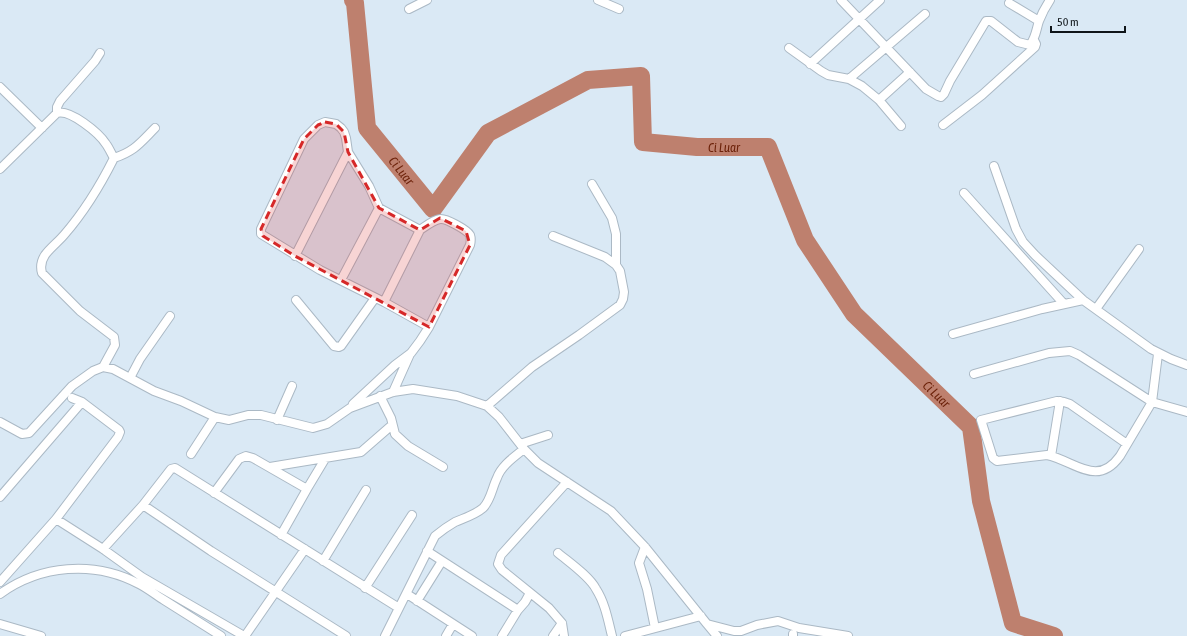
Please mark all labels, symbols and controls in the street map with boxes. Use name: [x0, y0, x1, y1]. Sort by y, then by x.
scale bar: [1051, 8, 1125, 34]
text: 50 m: [1057, 15, 1079, 29]
water label: Ci Luar: [708, 140, 741, 155]
water label: Ci Luar: [385, 154, 418, 189]
water label: Ci Luar: [920, 378, 954, 412]

